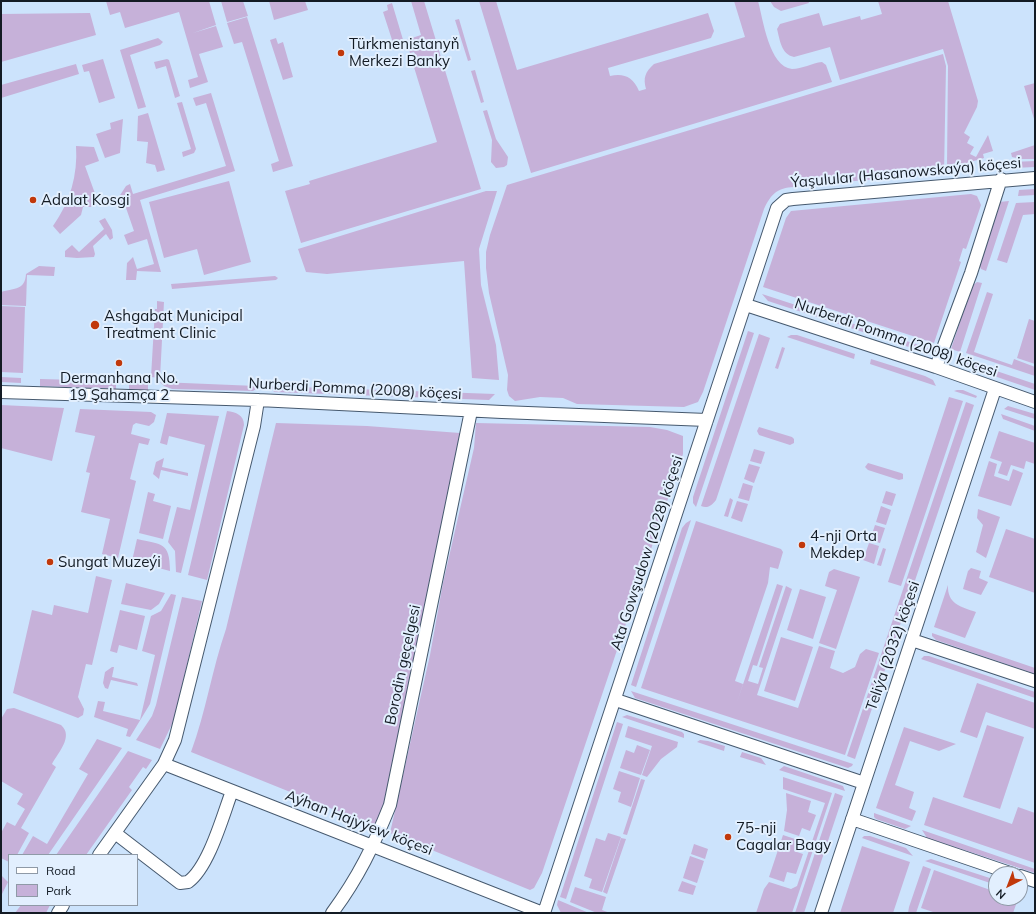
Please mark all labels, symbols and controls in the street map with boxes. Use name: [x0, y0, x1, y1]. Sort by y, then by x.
place label: Türkmenistanyň Merkezi Banky: [349, 35, 460, 70]
marker: Türkmenistanyň Merkezi Banky: [336, 48, 346, 58]
street label: Ýaşulular (Hasanowskaýa) köçesi: [790, 154, 1022, 192]
place label: Adalat Kosgi: [41, 191, 130, 209]
marker: Adalat Kosgi: [28, 195, 38, 205]
street label: Nurberdi Pomma (2008) köçesi: [792, 295, 1000, 381]
place label: Ashgabat Municipal Treatment Clinic: [104, 307, 243, 342]
marker: Ashgabat Municipal Treatment Clinic: [89, 319, 101, 331]
marker: Dermanhana No. 19 Şahamça 2: [114, 358, 124, 368]
place label: Dermanhana No. 19 Şahamça 2: [60, 369, 178, 404]
street label: Nurberdi Pomma (2008) köçesi: [248, 374, 462, 404]
street label: Ata Gowşudow (2028) köçesi: [607, 453, 687, 653]
place label: 4-nji Orta Mekdep: [810, 527, 877, 562]
marker: 4-nji Orta Mekdep: [797, 540, 807, 550]
place label: Sungat Muzeýi: [58, 553, 161, 571]
marker: Sungat Muzeýi: [45, 557, 55, 567]
street label: Teliýa (2032) köçesi: [862, 579, 924, 713]
street label: Borodin geçelgesi: [381, 603, 425, 727]
street label: Aýhan Hajyýew köçesi: [283, 787, 435, 859]
place label: 75-nji Cagalar Bagy: [736, 819, 831, 854]
marker: 75-nji Cagalar Bagy: [723, 832, 733, 842]
legend: [8, 854, 138, 906]
text: Road: [46, 863, 75, 878]
north arrow: [988, 866, 1028, 906]
text: Park: [46, 883, 71, 898]
text: N: [993, 886, 1008, 902]

